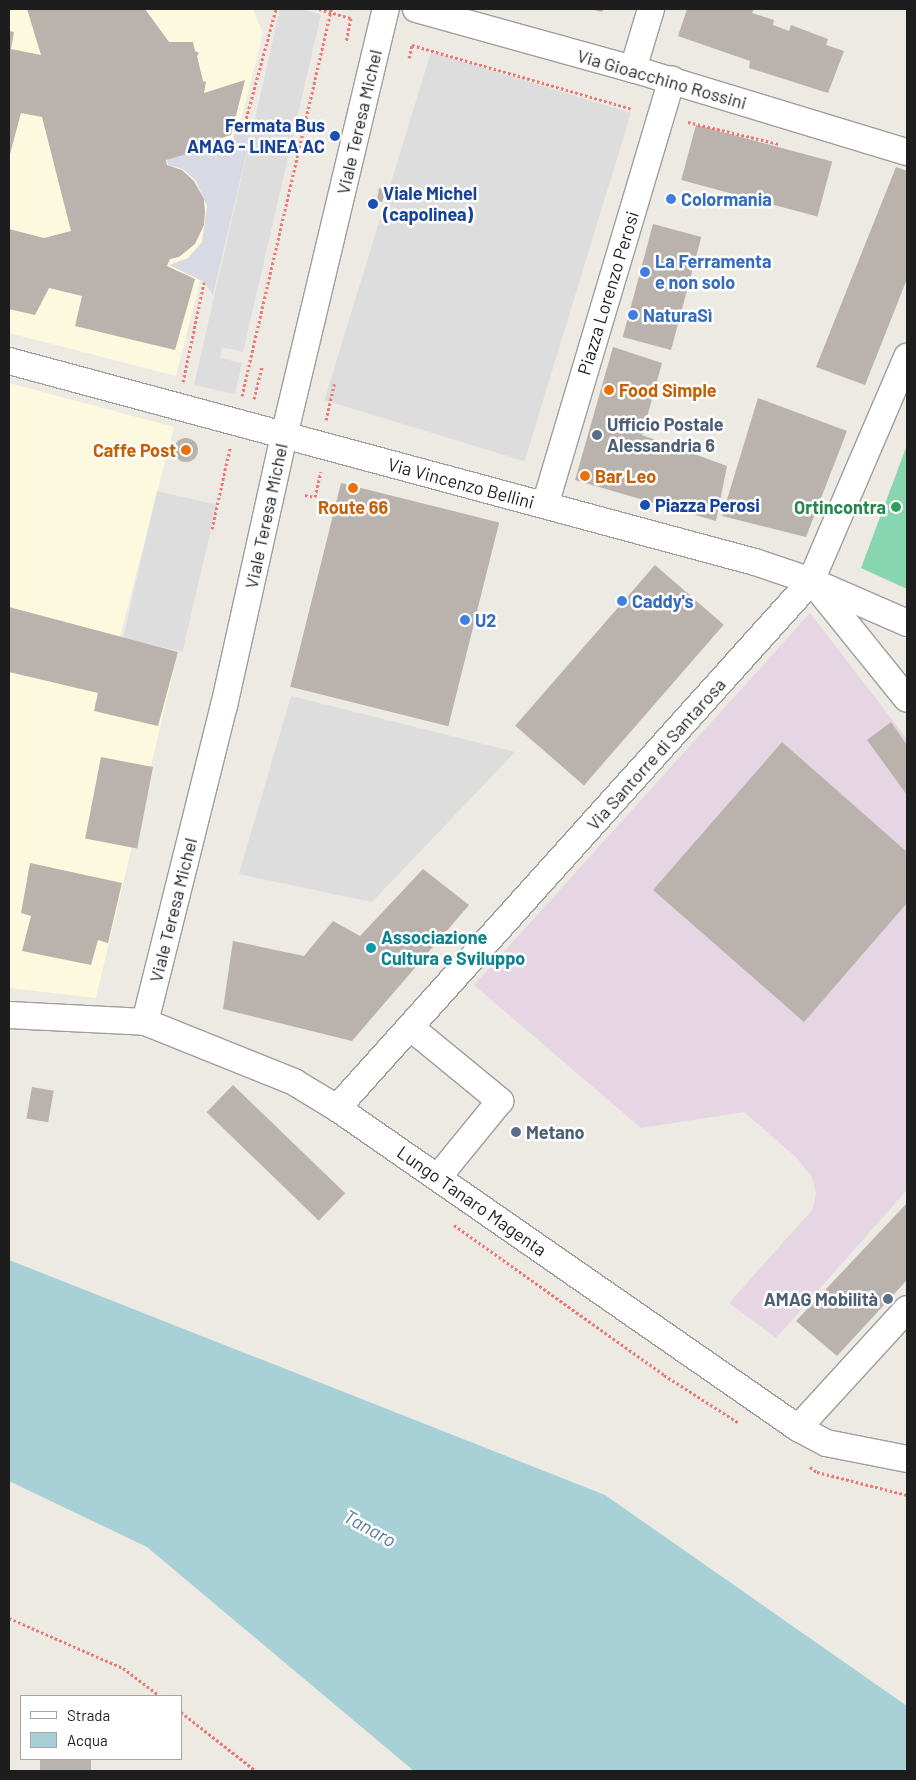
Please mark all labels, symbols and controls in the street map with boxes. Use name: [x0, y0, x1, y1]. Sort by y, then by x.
street label: Via Gioacchino Rossini: [575, 44, 749, 114]
street label: Viale Teresa Michel: [332, 48, 386, 196]
place label: Fermata Bus AMAG - LINEA AC: [187, 115, 325, 158]
marker: Fermata Bus AMAG - LINEA AC: [329, 130, 341, 142]
place label: Viale Michel (capolinea): [383, 183, 477, 225]
place label: Colormania: [681, 188, 772, 210]
marker: Colormania: [665, 193, 677, 205]
marker: Viale Michel (capolinea): [367, 198, 379, 210]
street label: Piazza Lorenzo Perosi: [573, 209, 643, 377]
place label: La Ferramenta e non solo: [655, 251, 771, 294]
marker: La Ferramenta e non solo: [639, 266, 651, 278]
place label: NaturaSì: [643, 304, 712, 326]
marker: NaturaSì: [627, 309, 639, 321]
place label: Food Simple: [619, 379, 717, 401]
marker: Food Simple: [603, 384, 615, 396]
place label: Ufficio Postale Alessandria 6: [607, 414, 724, 456]
marker: Ufficio Postale Alessandria 6: [591, 429, 603, 441]
place label: Caffe Post: [93, 439, 176, 461]
street label: Viale Teresa Michel: [240, 441, 292, 591]
marker: Caffe Post: [180, 444, 192, 456]
street label: Via Vincenzo Bellini: [385, 453, 537, 513]
place label: Bar Leo: [595, 465, 656, 487]
marker: Bar Leo: [579, 470, 591, 482]
marker: Route 66: [347, 482, 359, 494]
place label: Piazza Perosi: [655, 494, 760, 516]
place label: Route 66: [318, 496, 388, 518]
place label: Ortincontra: [794, 496, 886, 518]
marker: Piazza Perosi: [639, 499, 651, 511]
marker: Ortincontra: [890, 501, 902, 513]
place label: Caddy's: [632, 590, 693, 612]
marker: Caddy's: [616, 595, 628, 607]
place label: U2: [475, 609, 496, 631]
marker: U2: [459, 614, 471, 626]
street label: Via Santorre di Santarosa: [582, 674, 730, 834]
street label: Viale Teresa Michel: [145, 836, 201, 984]
place label: Associazione Cultura e Sviluppo: [381, 927, 525, 970]
marker: Associazione Cultura e Sviluppo: [365, 942, 377, 954]
place label: Metano: [526, 1121, 585, 1143]
marker: Metano: [510, 1126, 522, 1138]
street label: Lungo Tanaro Magenta: [393, 1141, 551, 1261]
place label: AMAG Mobilità: [764, 1288, 878, 1310]
marker: AMAG Mobilità: [882, 1293, 894, 1305]
water label: Tanaro: [340, 1504, 400, 1552]
legend: [20, 1695, 182, 1760]
text: Strada: [67, 1706, 110, 1724]
text: Acqua: [67, 1731, 108, 1749]

